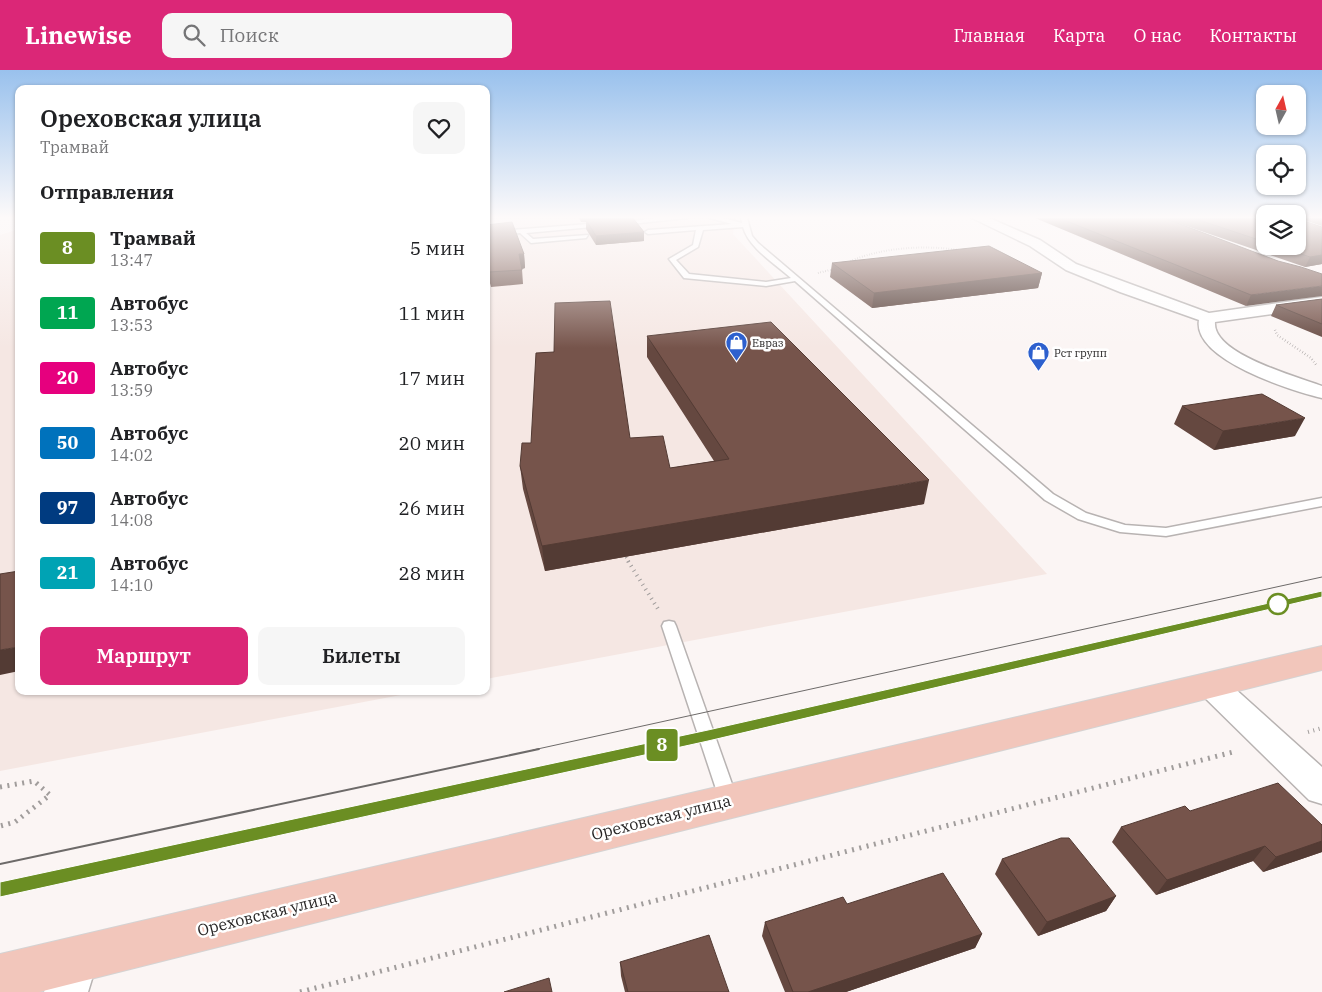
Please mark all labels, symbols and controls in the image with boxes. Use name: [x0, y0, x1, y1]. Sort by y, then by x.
search box: [162, 13, 512, 58]
text: Linewise: [25, 19, 132, 51]
icon: search: [180, 21, 208, 49]
text: Поиск: [220, 23, 279, 47]
text: Главная: [953, 24, 1025, 47]
text: Карта: [1053, 24, 1105, 47]
text: О нас: [1133, 24, 1181, 47]
text: Контакты: [1209, 24, 1297, 47]
north arrow: [1256, 85, 1306, 135]
map controls: [1256, 85, 1306, 255]
text: Ореховская улица: [40, 102, 262, 134]
button: heart: [413, 102, 465, 154]
text: Трамвай: [40, 137, 109, 157]
button: locate: [1256, 145, 1306, 195]
text: Отправления: [40, 180, 174, 204]
button: layers: [1256, 205, 1306, 255]
text: Трамвай: [110, 226, 196, 250]
text: 8: [62, 236, 73, 259]
text: 5 мин: [410, 236, 465, 260]
text: 13:47: [110, 250, 153, 270]
text: Автобус: [110, 291, 188, 315]
text: 11: [57, 301, 78, 324]
text: 11 мин: [398, 301, 465, 325]
text: 13:53: [110, 315, 153, 335]
shop icon: Евраз: [724, 331, 748, 362]
place label: Евраз: [752, 336, 784, 350]
shop icon: Рст групп: [1026, 341, 1050, 372]
place label: Рст групп: [1054, 346, 1107, 360]
text: Автобус: [110, 356, 188, 380]
text: 20: [57, 366, 78, 389]
text: 17 мин: [398, 366, 465, 390]
text: 13:59: [110, 380, 153, 400]
text: Автобус: [110, 421, 188, 445]
text: 50: [57, 431, 78, 454]
text: 20 мин: [398, 431, 465, 455]
text: 14:02: [110, 445, 153, 465]
text: Автобус: [110, 486, 188, 510]
text: 97: [57, 496, 78, 519]
text: 26 мин: [398, 496, 465, 520]
text: 14:08: [110, 510, 153, 530]
text: Автобус: [110, 551, 188, 575]
text: 21: [57, 561, 78, 584]
text: 28 мин: [398, 561, 465, 585]
text: 14:10: [110, 575, 153, 595]
unlabelled marker: [1267, 593, 1289, 615]
button: Маршрут: [40, 627, 248, 685]
button: Билеты: [258, 627, 465, 685]
line badge: 8: [646, 729, 678, 761]
text: 8: [657, 733, 667, 756]
street label: Ореховская улица: [589, 790, 733, 844]
street label: Ореховская улица: [195, 886, 339, 940]

